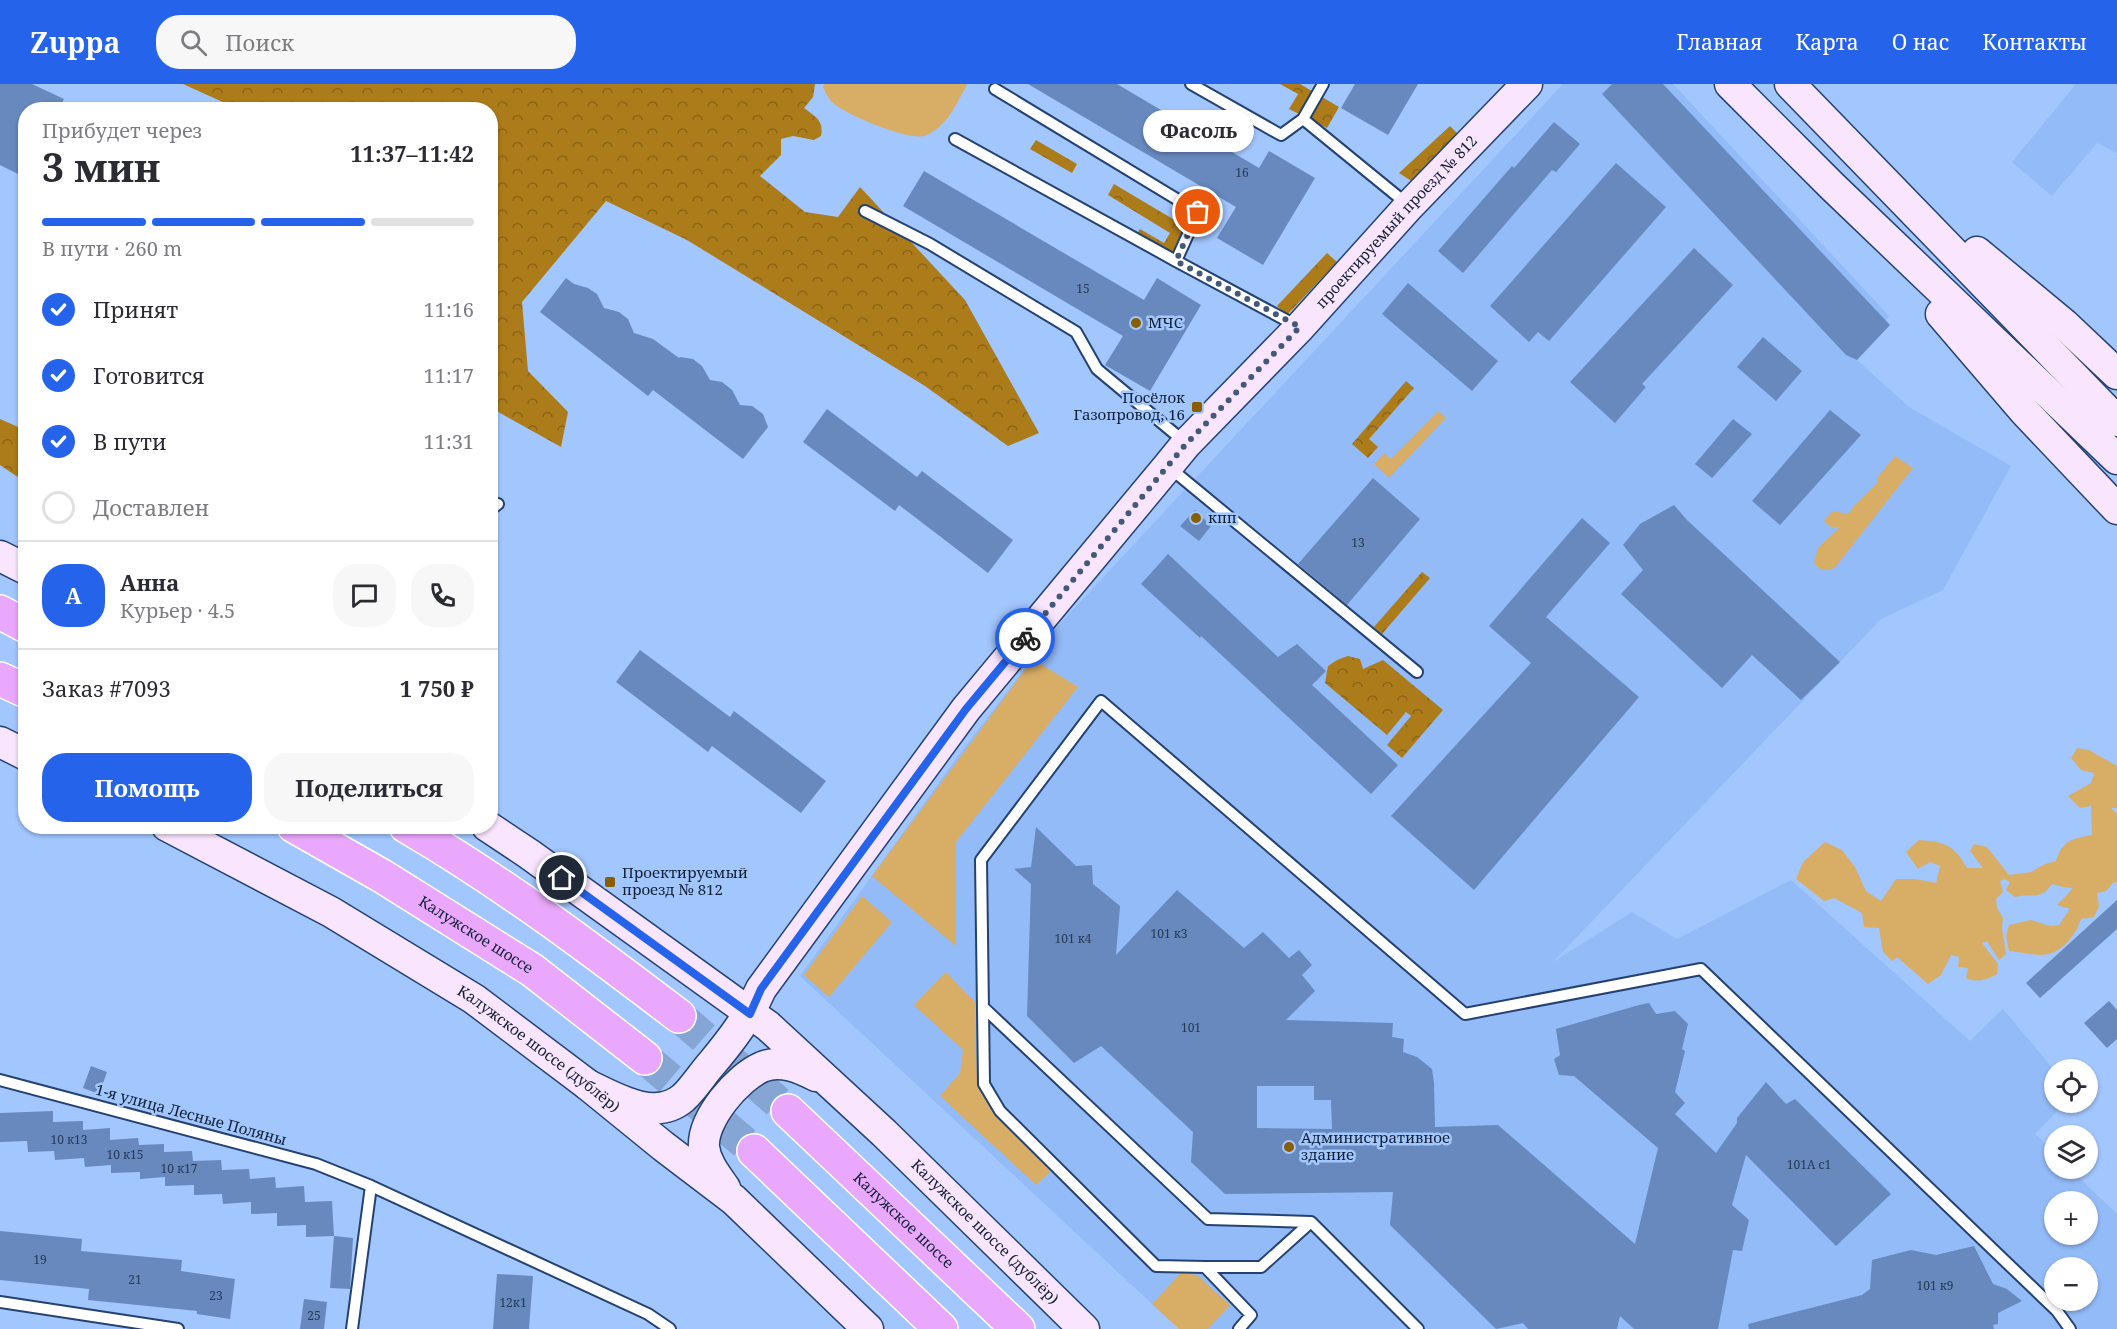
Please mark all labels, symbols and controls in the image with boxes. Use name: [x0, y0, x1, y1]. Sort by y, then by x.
search box: [156, 15, 576, 69]
text: Zuppa: [30, 23, 120, 61]
icon: search: [177, 26, 210, 59]
text: Поиск: [225, 27, 294, 57]
text: Главная: [1676, 28, 1763, 56]
text: Карта: [1796, 28, 1859, 56]
text: О нас: [1892, 28, 1949, 56]
text: Контакты: [1982, 28, 2087, 56]
callout: Фасоль: [1142, 110, 1254, 152]
text: Прибудет через: [42, 117, 202, 144]
text: Фасоль: [1160, 117, 1237, 144]
street label: проектируемый проезд № 812: [1311, 131, 1481, 312]
text: 11:37–11:42: [350, 138, 474, 168]
text: 3 мин: [42, 140, 160, 193]
house number: 16: [1235, 164, 1249, 181]
pin: [1172, 186, 1223, 237]
icon: bag: [1181, 195, 1214, 228]
text: В пути · 260 m: [42, 235, 182, 262]
house number: 15: [1076, 280, 1090, 297]
icon: check: [42, 293, 75, 326]
text: Принят: [93, 294, 178, 324]
text: 11:16: [424, 296, 474, 323]
place label: МЧС: [1148, 312, 1183, 332]
marker: МЧС: [1129, 316, 1143, 330]
icon: check: [42, 359, 75, 392]
text: Готовится: [93, 360, 205, 390]
text: 11:17: [424, 362, 474, 389]
place label: Посёлок Газопровод, 16: [1073, 387, 1185, 424]
marker: Посёлок Газопровод, 16: [1190, 400, 1204, 414]
icon: check: [42, 425, 75, 458]
text: В пути: [93, 426, 167, 456]
text: 11:31: [424, 428, 474, 455]
text: Доставлен: [93, 492, 209, 522]
place label: кпп: [1208, 507, 1237, 527]
marker: кпп: [1189, 511, 1203, 525]
house number: 13: [1351, 534, 1365, 551]
button: chat: [333, 564, 396, 627]
button: phone: [411, 564, 474, 627]
text: Анна: [120, 567, 179, 597]
text: А: [65, 580, 82, 610]
text: Курьер · 4.5: [120, 597, 235, 624]
courier: [995, 608, 1055, 668]
icon: bike: [1009, 622, 1042, 655]
text: Заказ #7093: [42, 673, 171, 703]
text: 1 750 ₽: [400, 673, 474, 703]
button: Помощь: [42, 753, 252, 822]
button: Поделиться: [264, 753, 474, 822]
pin: [536, 852, 587, 903]
icon: home: [545, 861, 578, 894]
place label: Проектируемый проезд № 812: [622, 862, 748, 899]
marker: Проектируемый проезд № 812: [603, 875, 617, 889]
street label: Калужское шоссе: [415, 891, 537, 977]
house number: 101 к3: [1150, 925, 1188, 942]
house number: 101 к4: [1054, 930, 1092, 947]
street label: Калужское шоссе (дублёр): [454, 980, 625, 1116]
house number: 101: [1181, 1019, 1201, 1036]
map controls: [2044, 1059, 2098, 1311]
button: locate: [2044, 1059, 2098, 1113]
street label: 1-я улица Лесные Поляны: [94, 1079, 289, 1149]
button: layers: [2044, 1125, 2098, 1179]
place label: Административное здание: [1301, 1127, 1450, 1164]
house number: 10 к13: [50, 1131, 88, 1148]
marker: Административное здание: [1282, 1140, 1296, 1154]
house number: 10 к15: [106, 1146, 144, 1163]
street label: Калужское шоссе (дублёр): [907, 1154, 1064, 1308]
house number: 101А с1: [1787, 1156, 1831, 1173]
house number: 10 к17: [160, 1160, 198, 1177]
street label: Калужское шоссе: [850, 1167, 959, 1272]
button: +: [2044, 1191, 2098, 1245]
house number: 19: [33, 1251, 47, 1268]
button: −: [2044, 1257, 2098, 1311]
house number: 21: [128, 1271, 142, 1288]
house number: 101 к9: [1916, 1277, 1954, 1294]
house number: 23: [209, 1287, 223, 1304]
house number: 12к1: [499, 1294, 527, 1311]
house number: 25: [307, 1307, 321, 1324]

